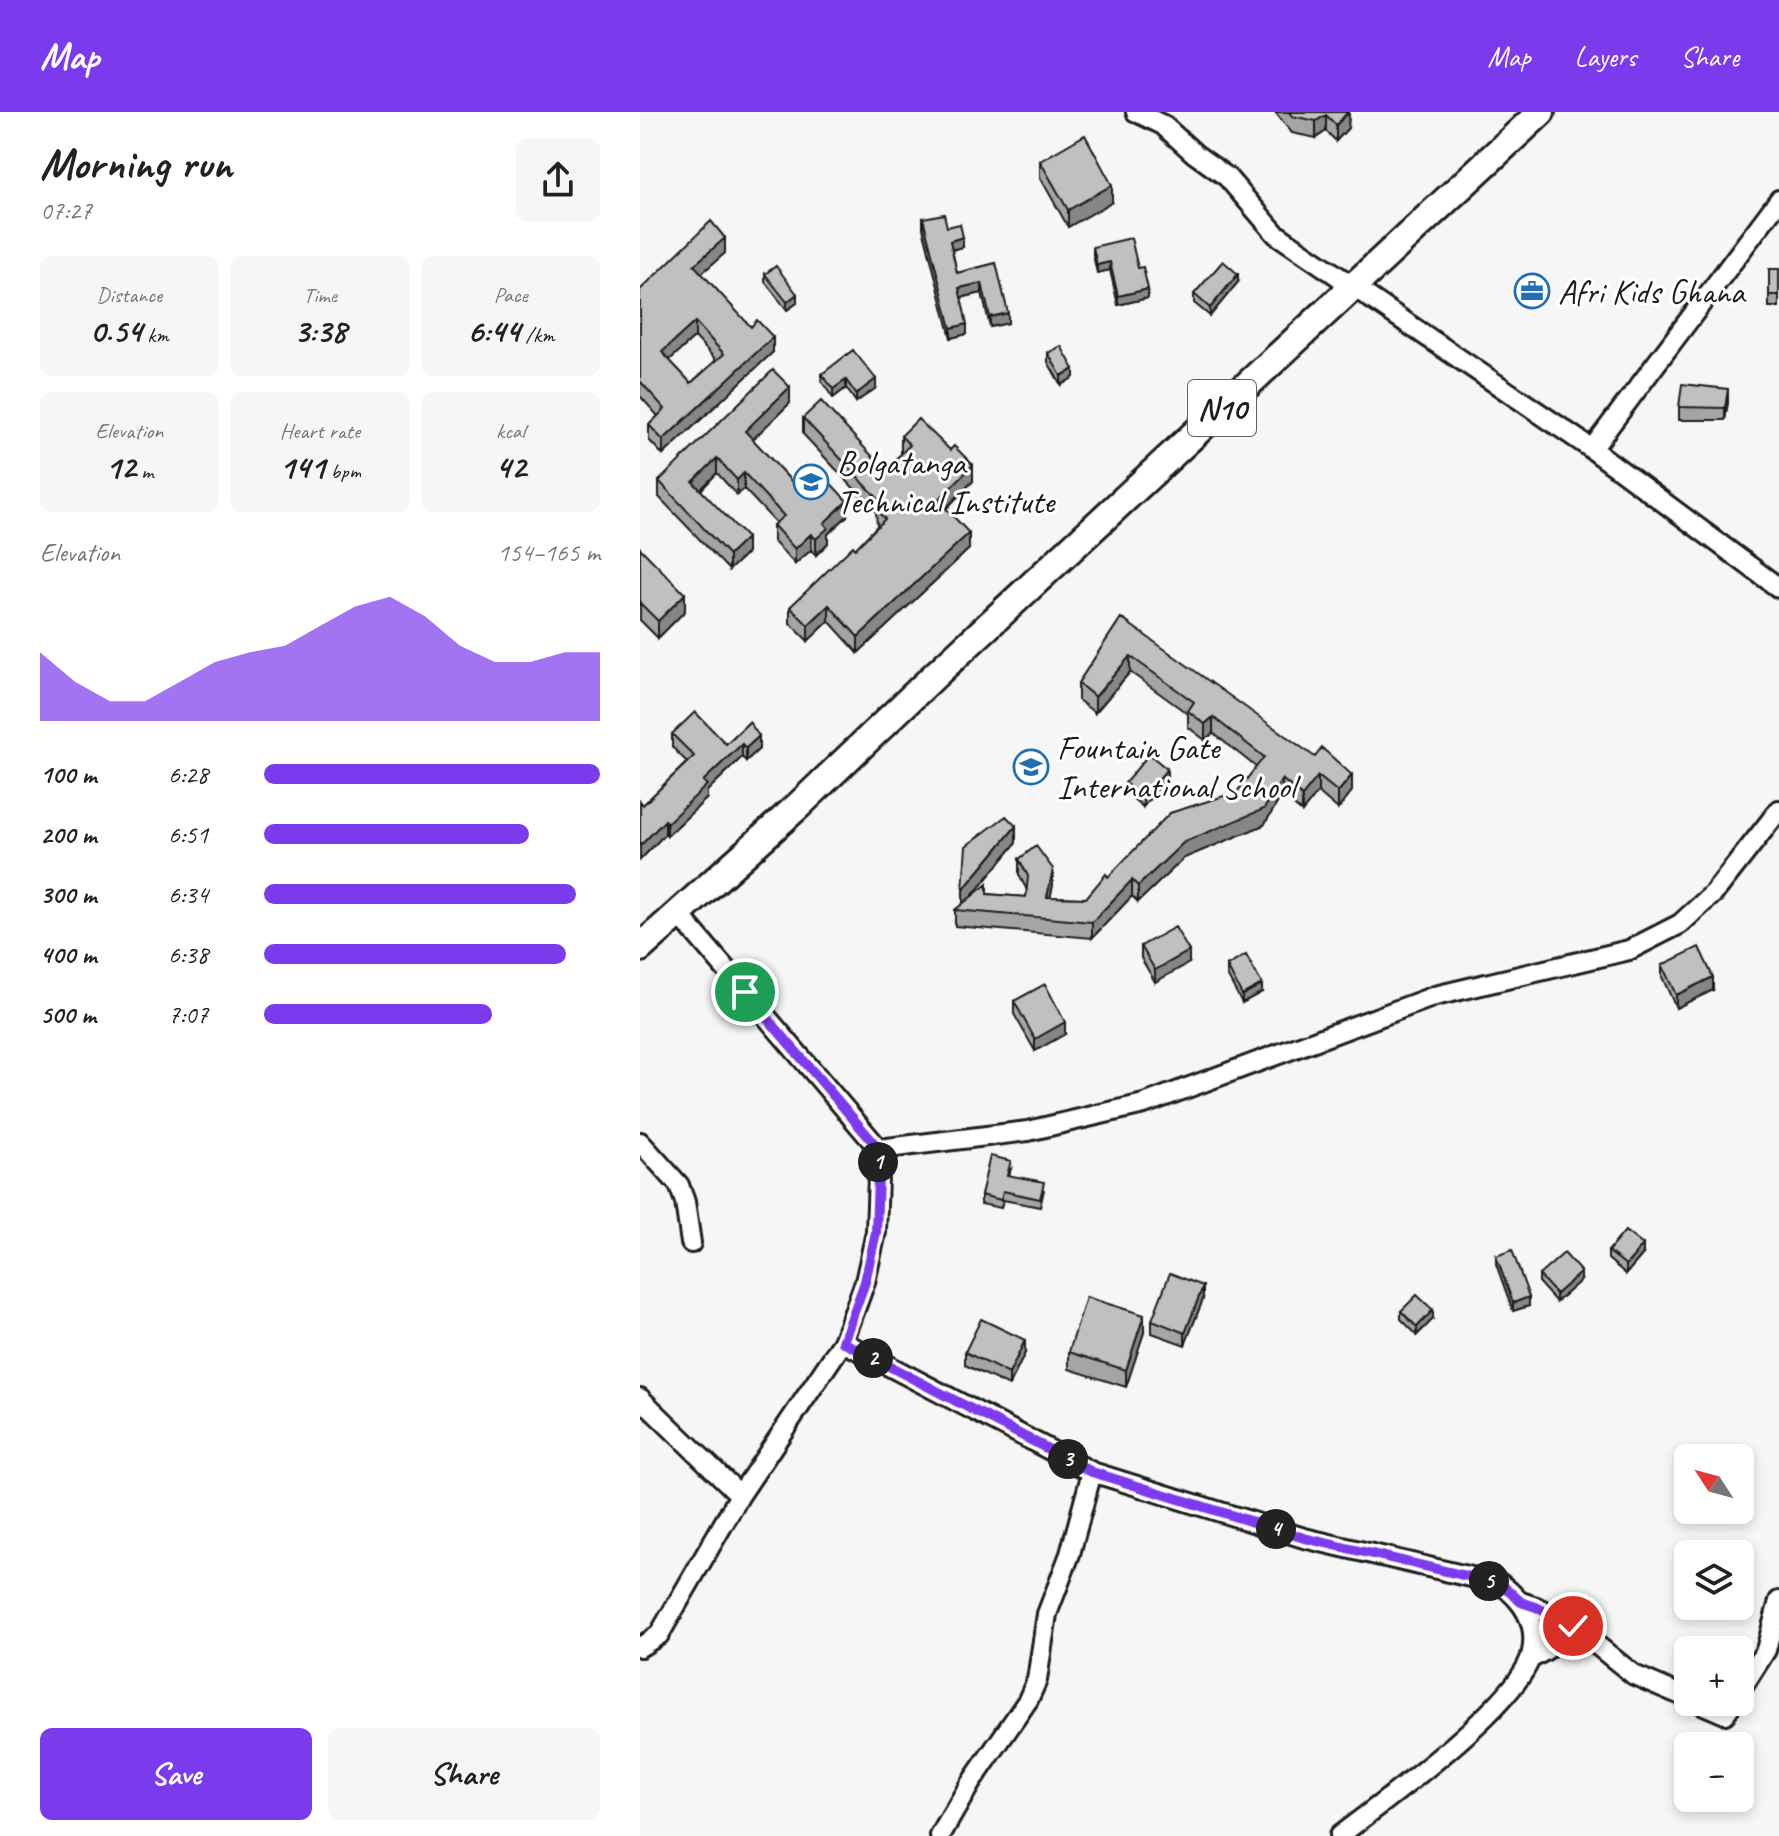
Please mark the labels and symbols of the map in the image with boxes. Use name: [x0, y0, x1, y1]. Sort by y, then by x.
place label: Afri Kids Ghana: [1558, 270, 1747, 313]
office icon: Afri Kids Ghana: [1513, 272, 1551, 310]
road number: N10: [1188, 380, 1256, 436]
place label: Bolgatanga Technical Institute: [837, 441, 1056, 523]
school or university icon: Bolgatanga Technical Institute: [792, 463, 830, 501]
place label: Fountain Gate International School: [1057, 726, 1301, 808]
school or university icon: Fountain Gate International School: [1012, 748, 1050, 786]
pin: [711, 958, 779, 1026]
pin: 1: [858, 1142, 898, 1182]
pin: 2: [853, 1338, 893, 1378]
pin: 3: [1048, 1439, 1088, 1479]
north arrow: [1674, 1444, 1754, 1524]
pin: 4: [1256, 1509, 1296, 1549]
pin: 5: [1469, 1561, 1509, 1601]
pin: [1539, 1592, 1607, 1660]

